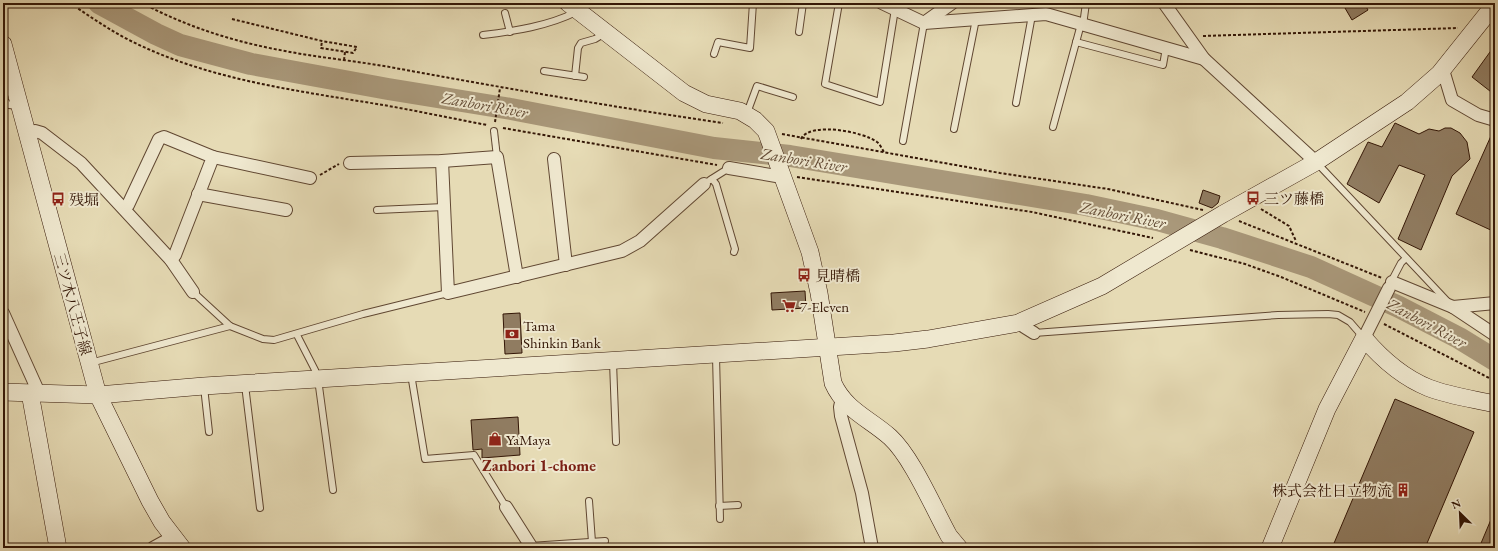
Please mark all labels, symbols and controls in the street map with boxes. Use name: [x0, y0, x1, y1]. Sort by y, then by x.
water label: Zanbori River: [439, 87, 530, 123]
water label: Zanbori River: [758, 143, 849, 177]
place label: 三ツ藤橋: [1264, 189, 1324, 208]
place label: 残堀: [69, 190, 99, 209]
bus stop icon: 三ツ藤橋: [1245, 190, 1261, 206]
bus stop icon: 残堀: [50, 191, 66, 207]
water label: Zanbori River: [1077, 196, 1169, 234]
street label: 三ツ木八王子線: [50, 251, 96, 357]
place label: 見晴橋: [815, 266, 860, 285]
bus stop icon: 見晴橋: [796, 267, 812, 283]
water label: Zanbori River: [1383, 293, 1471, 353]
place label: 7-Eleven: [800, 297, 849, 316]
supermarket icon: 7-Eleven: [781, 298, 797, 314]
place label: Tama Shinkin Bank: [523, 316, 602, 352]
bank icon: Tama Shinkin Bank: [504, 326, 520, 342]
place label: YaMaya: [506, 430, 551, 449]
shop icon: YaMaya: [487, 431, 503, 447]
district label: Zanbori 1-chome: [482, 455, 596, 476]
place label: 株式会社日立物流: [1272, 481, 1392, 500]
building icon: 株式会社日立物流: [1395, 482, 1411, 498]
north arrow: [1440, 493, 1480, 533]
text: N: [1449, 496, 1463, 512]

